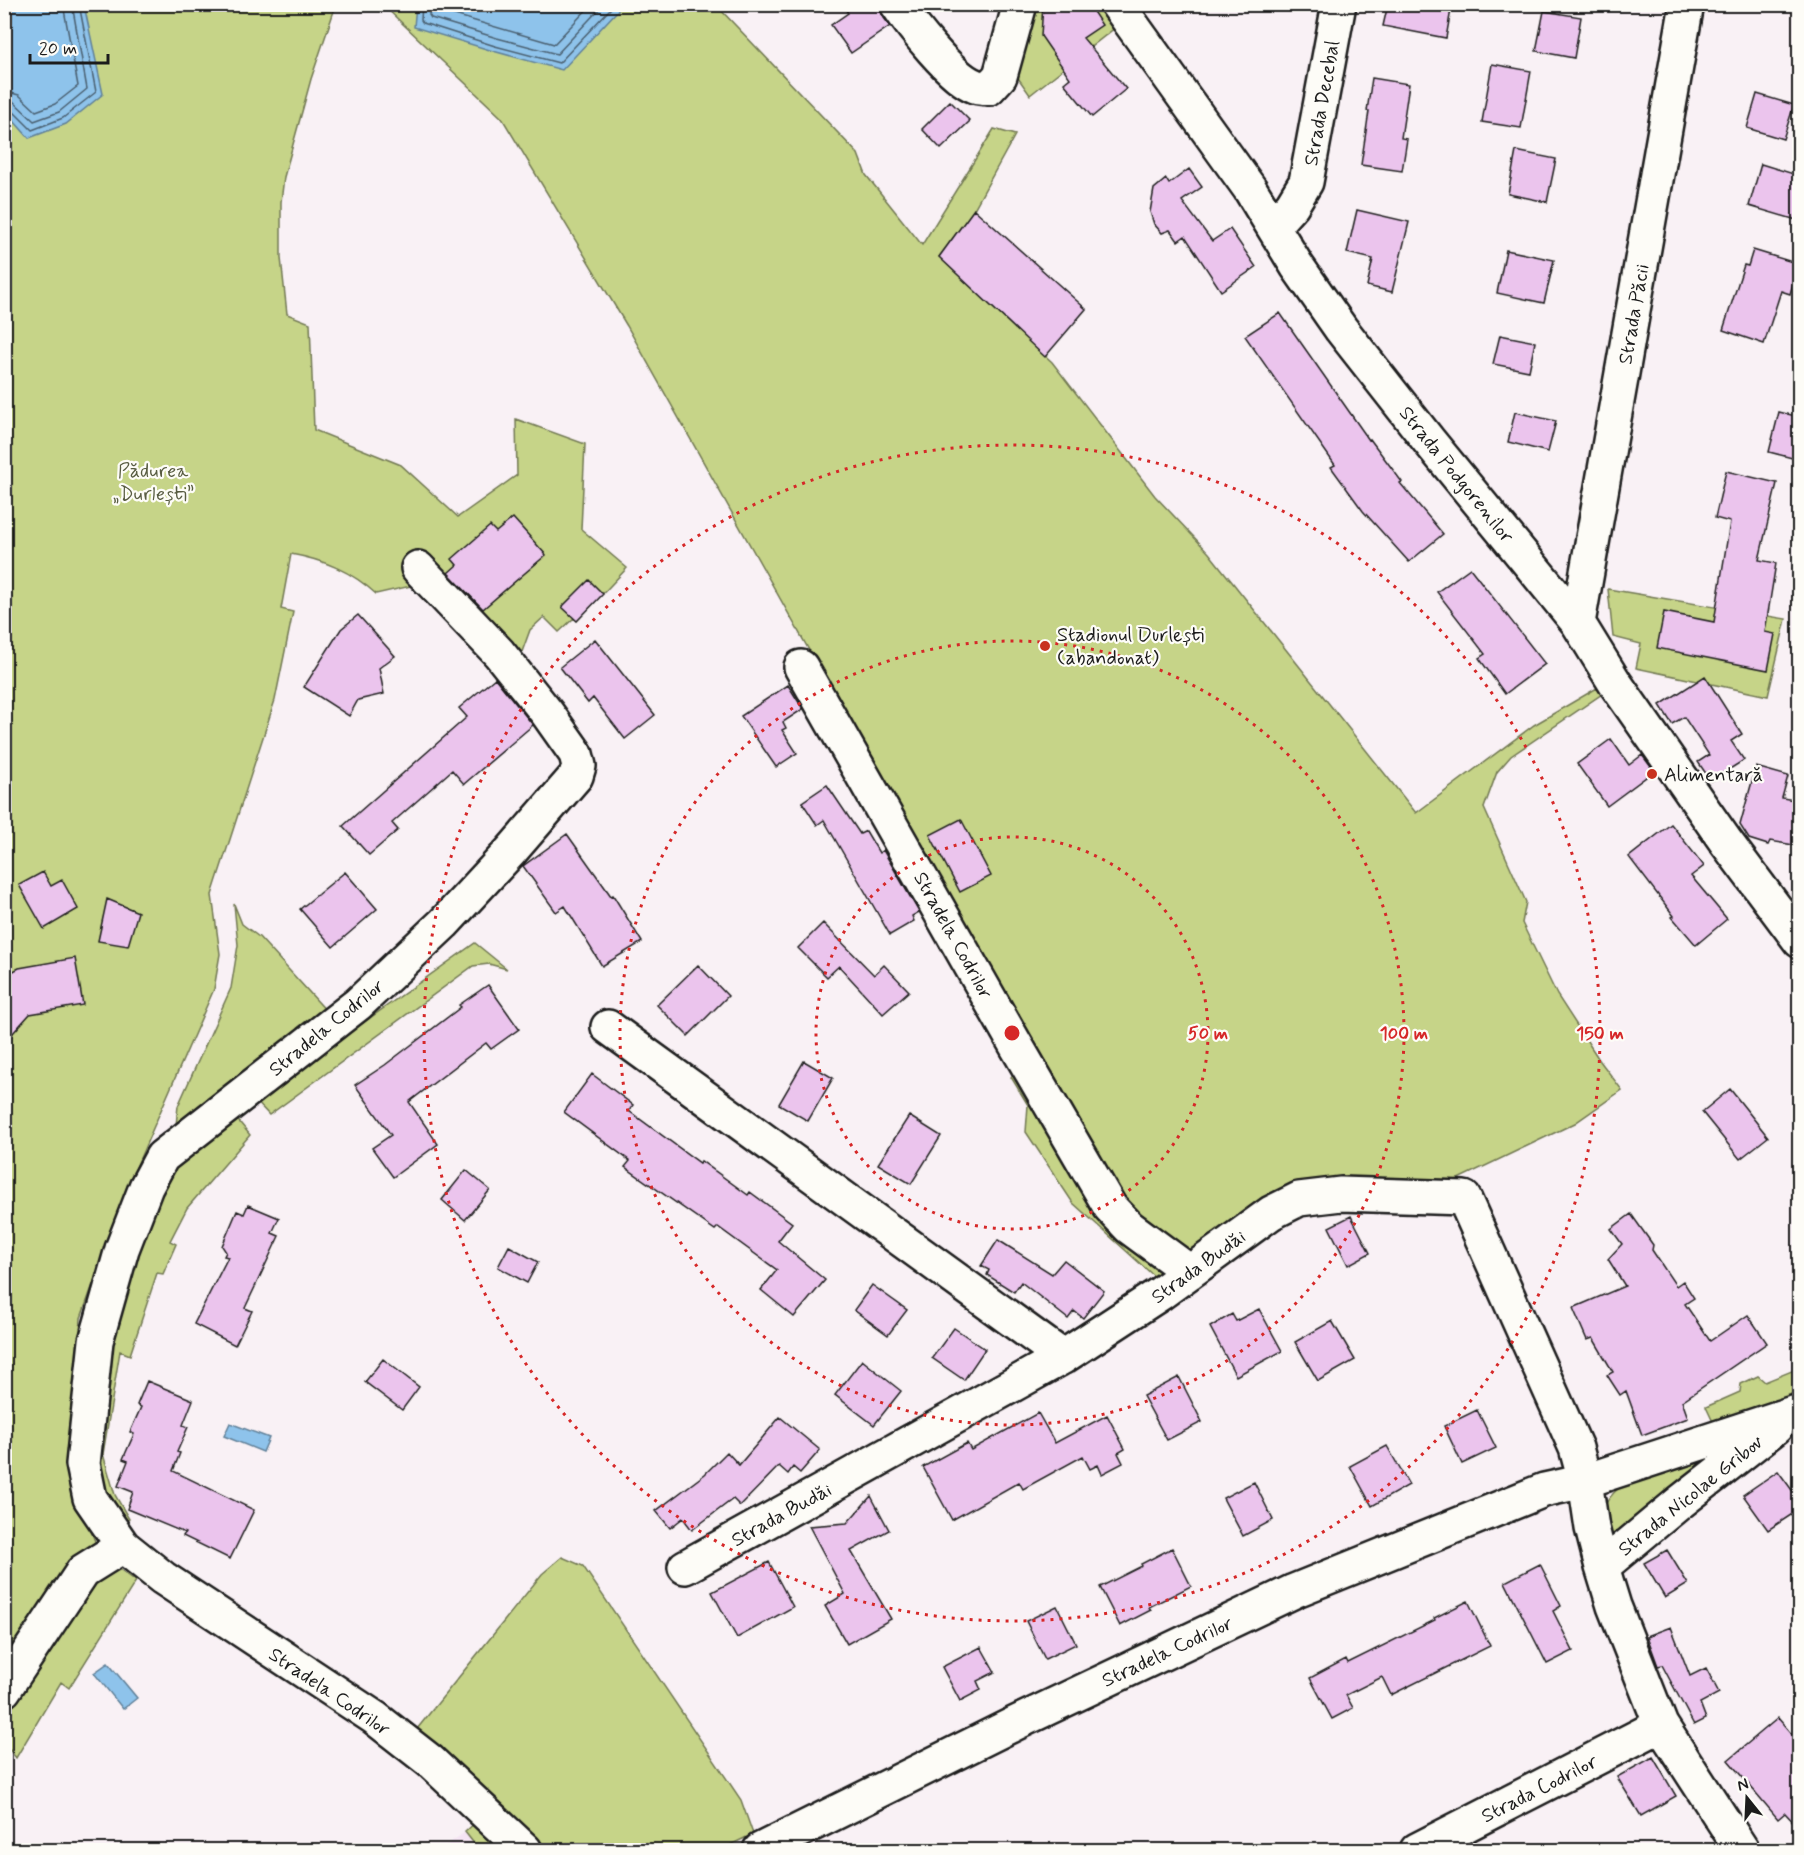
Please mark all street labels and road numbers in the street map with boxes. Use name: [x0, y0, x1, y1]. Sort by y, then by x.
street label: Strada Decebal: [1298, 38, 1347, 168]
street label: Strada Păcii: [1612, 262, 1657, 367]
street label: Strada Podgorenilor: [1392, 401, 1520, 550]
street label: Stradela Codrilor: [907, 867, 999, 1004]
street label: Stradela Codrilor: [263, 973, 390, 1083]
street label: Strada Budăi: [1146, 1224, 1252, 1311]
street label: Strada Nicolae Gribov: [1613, 1429, 1769, 1563]
street label: Strada Budăi: [727, 1477, 837, 1554]
street label: Stradela Codrilor: [1098, 1610, 1237, 1694]
street label: Stradela Codrilor: [263, 1641, 395, 1743]
street label: Strada Codrilor: [1477, 1748, 1603, 1830]

